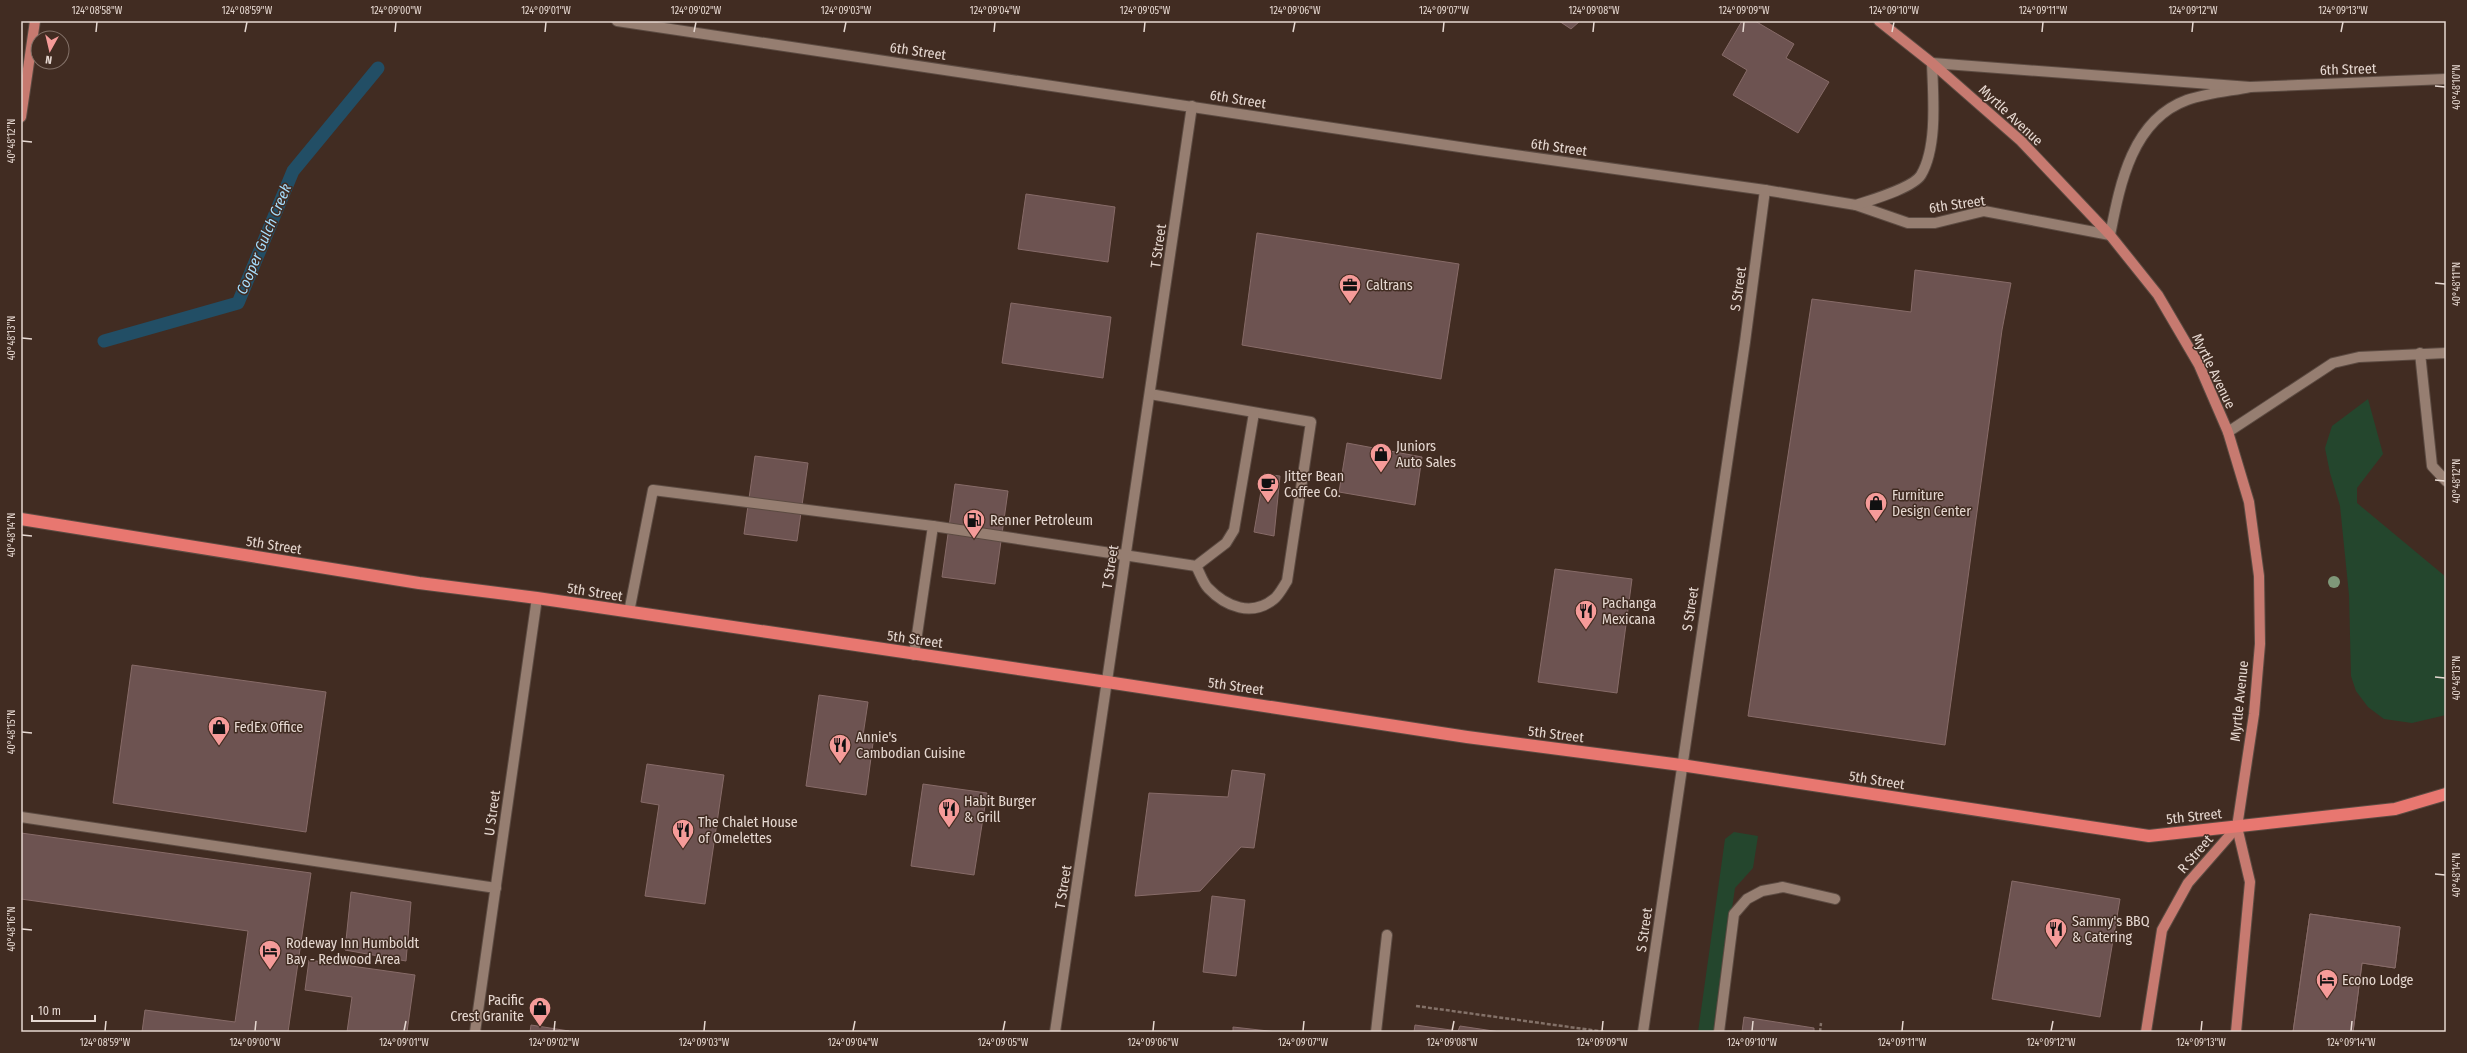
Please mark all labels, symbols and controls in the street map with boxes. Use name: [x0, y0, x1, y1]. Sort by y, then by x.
text: 124°08'58"W: [72, 5, 123, 17]
text: 124°08'59"W: [222, 5, 273, 17]
text: 124°09'00"W: [370, 5, 422, 17]
text: 124°09'01"W: [521, 5, 571, 17]
text: 124°09'02"W: [671, 5, 722, 17]
text: 124°09'03"W: [821, 5, 872, 17]
text: 124°09'04"W: [970, 5, 1021, 17]
text: 124°09'05"W: [1120, 5, 1171, 17]
text: 124°09'06"W: [1270, 5, 1321, 17]
text: 124°09'07"W: [1419, 5, 1470, 17]
text: 124°09'08"W: [1569, 5, 1620, 17]
text: 124°09'09"W: [1719, 5, 1770, 17]
text: 124°09'10"W: [1869, 5, 1919, 17]
text: 124°09'11"W: [2019, 5, 2068, 17]
text: 124°09'12"W: [2168, 5, 2218, 17]
text: 124°09'13"W: [2318, 5, 2368, 17]
north arrow: [30, 30, 70, 70]
street label: 6th Street: [889, 39, 948, 64]
text: N: [45, 53, 53, 66]
street label: 6th Street: [2319, 60, 2377, 79]
text: 40°48'10"N: [2451, 64, 2463, 110]
street label: Myrtle Avenue: [1975, 81, 2046, 149]
street label: 6th Street: [1209, 87, 1268, 112]
text: 40°48'12"N: [6, 119, 18, 163]
street label: 6th Street: [1530, 135, 1589, 160]
water label: Cooper Gulch Creek: [233, 181, 296, 297]
street label: 6th Street: [1928, 192, 1987, 217]
street label: T Street: [1147, 223, 1170, 269]
text: 40°48'11"N: [2451, 262, 2463, 306]
street label: S Street: [1727, 265, 1750, 312]
office icon: Caltrans: [1337, 272, 1363, 305]
place label: Caltrans: [1366, 277, 1413, 294]
text: 40°48'13"N: [6, 316, 18, 360]
street label: Myrtle Avenue: [2188, 331, 2239, 412]
place label: Juniors Auto Sales: [1396, 438, 1456, 471]
shop icon: Juniors Auto Sales: [1368, 441, 1394, 474]
text: 40°48'12"N: [2451, 459, 2463, 503]
place label: Jitter Bean Coffee Co.: [1284, 468, 1344, 501]
cafe icon: Jitter Bean Coffee Co.: [1255, 471, 1281, 504]
place label: Furniture Design Center: [1892, 487, 1971, 520]
shop icon: Furniture Design Center: [1863, 490, 1889, 523]
fuel station icon: Renner Petroleum: [961, 507, 987, 540]
place label: Renner Petroleum: [990, 512, 1093, 529]
text: 40°48'14"N: [6, 513, 18, 557]
street label: 5th Street: [245, 533, 303, 558]
street label: T Street: [1099, 544, 1122, 590]
street label: 5th Street: [566, 580, 624, 605]
street label: S Street: [1679, 585, 1702, 632]
place label: Pachanga Mexicana: [1602, 595, 1656, 628]
restaurant icon: Pachanga Mexicana: [1573, 598, 1599, 631]
street label: 5th Street: [886, 627, 944, 652]
text: 40°48'13"N: [2451, 656, 2463, 700]
street label: Myrtle Avenue: [2227, 660, 2252, 742]
street label: 5th Street: [1207, 674, 1265, 699]
text: 40°48'15"N: [6, 710, 18, 754]
shop icon: FedEx Office: [206, 714, 232, 747]
place label: FedEx Office: [234, 719, 303, 736]
street label: 5th Street: [1527, 723, 1585, 746]
place label: Annie's Cambodian Cuisine: [856, 729, 966, 762]
restaurant icon: Annie's Cambodian Cuisine: [827, 732, 853, 765]
street label: 5th Street: [1848, 768, 1906, 793]
street label: U Street: [481, 789, 504, 837]
place label: Habit Burger & Grill: [964, 793, 1036, 826]
restaurant icon: Habit Burger & Grill: [936, 796, 962, 829]
street label: 5th Street: [2165, 805, 2223, 828]
place label: The Chalet House of Omelettes: [698, 814, 798, 847]
restaurant icon: The Chalet House of Omelettes: [670, 817, 696, 850]
street label: R Street: [2174, 831, 2217, 877]
text: 40°48'14"N: [2451, 853, 2463, 897]
street label: T Street: [1052, 864, 1075, 910]
street label: S Street: [1633, 906, 1656, 953]
text: 40°48'16"N: [6, 907, 18, 951]
place label: Sammy's BBQ & Catering: [2072, 913, 2150, 946]
restaurant icon: Sammy's BBQ & Catering: [2043, 916, 2069, 949]
place label: Rodeway Inn Humboldt Bay - Redwood Area: [286, 935, 420, 968]
hotel icon: Rodeway Inn Humboldt Bay - Redwood Area: [257, 938, 283, 971]
hotel icon: Econo Lodge: [2314, 967, 2340, 1000]
place label: Econo Lodge: [2342, 972, 2414, 989]
place label: Pacific Crest Granite: [450, 992, 524, 1025]
shop icon: Pacific Crest Granite: [527, 995, 553, 1028]
scale bar: [32, 997, 95, 1023]
text: 10 m: [38, 1004, 61, 1018]
text: 124°08'59"W: [80, 1037, 131, 1049]
text: 124°09'00"W: [229, 1037, 281, 1049]
text: 124°09'01"W: [379, 1037, 429, 1049]
text: 124°09'02"W: [529, 1037, 580, 1049]
text: 124°09'03"W: [679, 1037, 730, 1049]
text: 124°09'04"W: [828, 1037, 879, 1049]
text: 124°09'05"W: [978, 1037, 1029, 1049]
text: 124°09'06"W: [1128, 1037, 1179, 1049]
text: 124°09'07"W: [1278, 1037, 1329, 1049]
text: 124°09'08"W: [1427, 1037, 1478, 1049]
text: 124°09'09"W: [1577, 1037, 1628, 1049]
text: 124°09'10"W: [1727, 1037, 1777, 1049]
text: 124°09'11"W: [1878, 1037, 1927, 1049]
text: 124°09'12"W: [2026, 1037, 2076, 1049]
text: 124°09'13"W: [2176, 1037, 2226, 1049]
text: 124°09'14"W: [2326, 1037, 2376, 1049]

